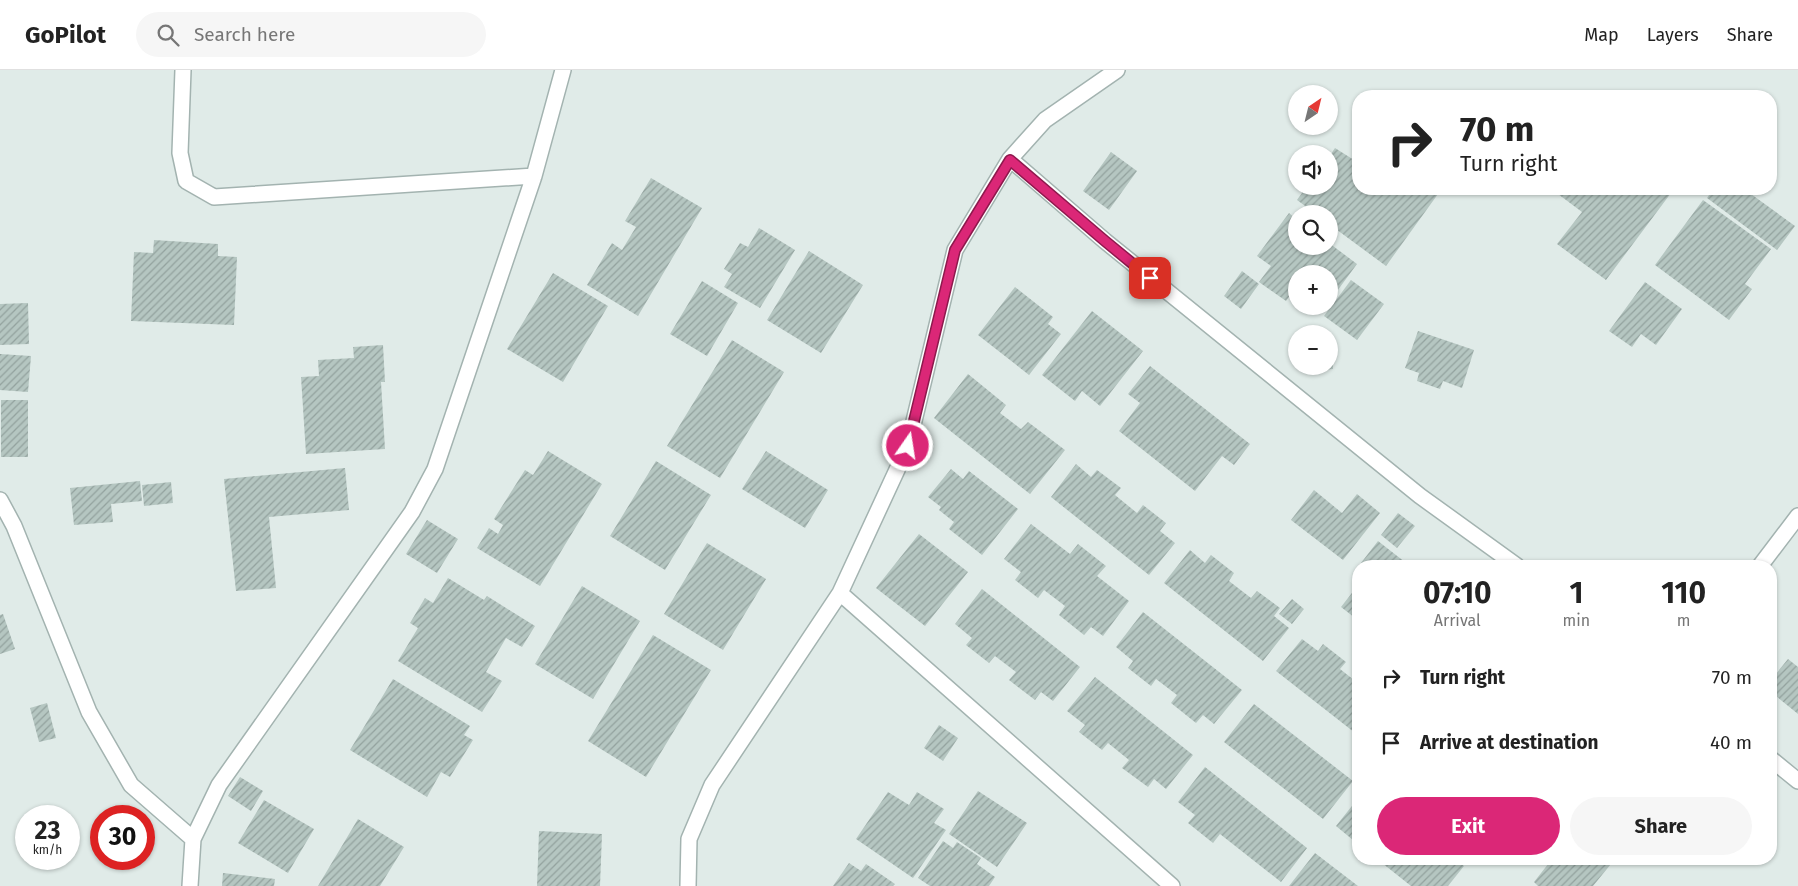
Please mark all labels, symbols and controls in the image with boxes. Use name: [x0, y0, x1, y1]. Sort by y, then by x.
search box: [136, 12, 486, 57]
text: GoPilot: [25, 21, 106, 49]
icon: search: [154, 21, 182, 49]
text: Search here: [194, 23, 295, 46]
text: Map: [1584, 24, 1619, 46]
text: Layers: [1647, 24, 1699, 46]
text: Share: [1727, 24, 1773, 46]
north arrow: [1288, 85, 1338, 135]
map controls: [1288, 85, 1338, 375]
text: 70 m: [1460, 108, 1534, 150]
icon: right: [1377, 110, 1442, 175]
button: sound: [1288, 145, 1338, 195]
text: Turn right: [1460, 150, 1557, 177]
button: search: [1288, 205, 1338, 255]
pin: [1129, 257, 1171, 299]
icon: arrive: [1136, 264, 1164, 292]
button: +: [1288, 265, 1338, 315]
button: −: [1288, 325, 1338, 375]
position arrow: [881, 419, 933, 471]
text: 07:10: [1423, 575, 1492, 611]
text: 1: [1569, 575, 1583, 611]
text: 110: [1661, 575, 1706, 611]
text: Arrival: [1434, 611, 1481, 630]
text: min: [1563, 611, 1590, 630]
text: m: [1677, 611, 1690, 630]
icon: right: [1377, 664, 1405, 692]
text: Turn right: [1420, 666, 1505, 689]
text: 70 m: [1712, 666, 1752, 689]
icon: arrive: [1377, 729, 1405, 757]
text: Arrive at destination: [1420, 731, 1599, 754]
text: 40 m: [1710, 731, 1752, 754]
button: Exit: [1377, 797, 1560, 855]
button: Share: [1570, 797, 1752, 855]
speed limit sign: 30: [90, 805, 155, 870]
text: 23: [35, 816, 60, 846]
text: km/h: [33, 843, 62, 857]

